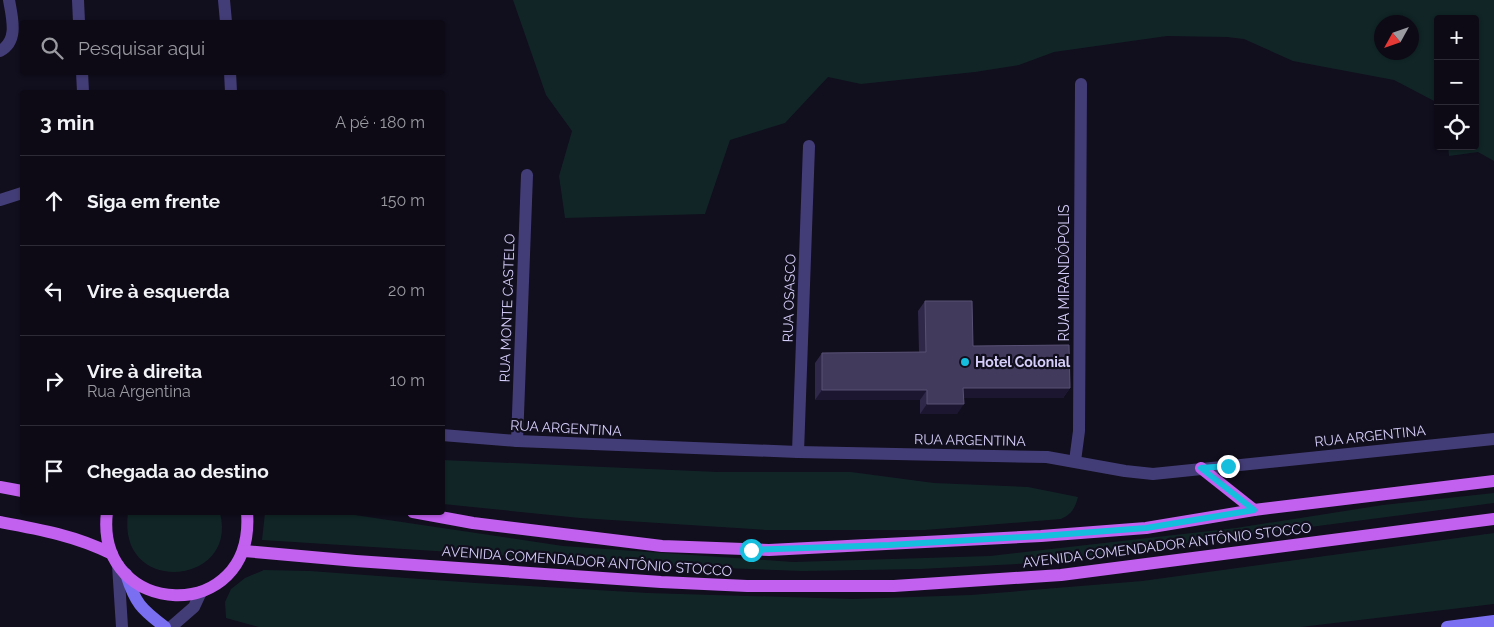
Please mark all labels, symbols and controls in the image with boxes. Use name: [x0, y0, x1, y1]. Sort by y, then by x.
north arrow: [1374, 15, 1419, 60]
map controls: [1434, 15, 1479, 150]
button: +: [1434, 15, 1479, 60]
search box: [20, 20, 445, 75]
icon: search: [38, 34, 66, 62]
text: Pesquisar aqui: [78, 37, 205, 59]
button: −: [1434, 60, 1479, 105]
button: locate: [1434, 105, 1479, 150]
text: 3 min: [40, 110, 94, 135]
text: A pé · 180 m: [335, 113, 425, 132]
icon: ahead: [40, 187, 68, 215]
text: Siga em frente: [87, 190, 220, 212]
text: 150 m: [381, 191, 425, 210]
street label: RUA MIRANDÓPOLIS: [1055, 204, 1072, 341]
street label: RUA MONTE CASTELO: [496, 233, 518, 383]
street label: RUA OSASCO: [779, 253, 799, 343]
icon: left: [40, 277, 68, 305]
text: Vire à esquerda: [87, 280, 230, 302]
text: 20 m: [388, 281, 425, 300]
place label: Hotel Colonial: [975, 354, 1071, 370]
marker: Hotel Colonial: [959, 356, 971, 368]
text: Vire à direita: [87, 360, 202, 382]
icon: right: [40, 367, 68, 395]
text: 10 m: [390, 371, 425, 390]
text: Rua Argentina: [87, 382, 191, 401]
street label: RUA ARGENTINA: [510, 417, 623, 439]
street label: RUA ARGENTINA: [1314, 422, 1427, 450]
street label: RUA ARGENTINA: [914, 431, 1027, 449]
route end: [1217, 455, 1240, 478]
icon: arrive: [40, 457, 68, 485]
text: Chegada ao destino: [87, 460, 269, 482]
street label: AVENIDA COMENDADOR ANTÔNIO STOCCO: [1022, 518, 1312, 571]
route start: [740, 539, 763, 562]
street label: AVENIDA COMENDADOR ANTÔNIO STOCCO: [441, 542, 733, 579]

